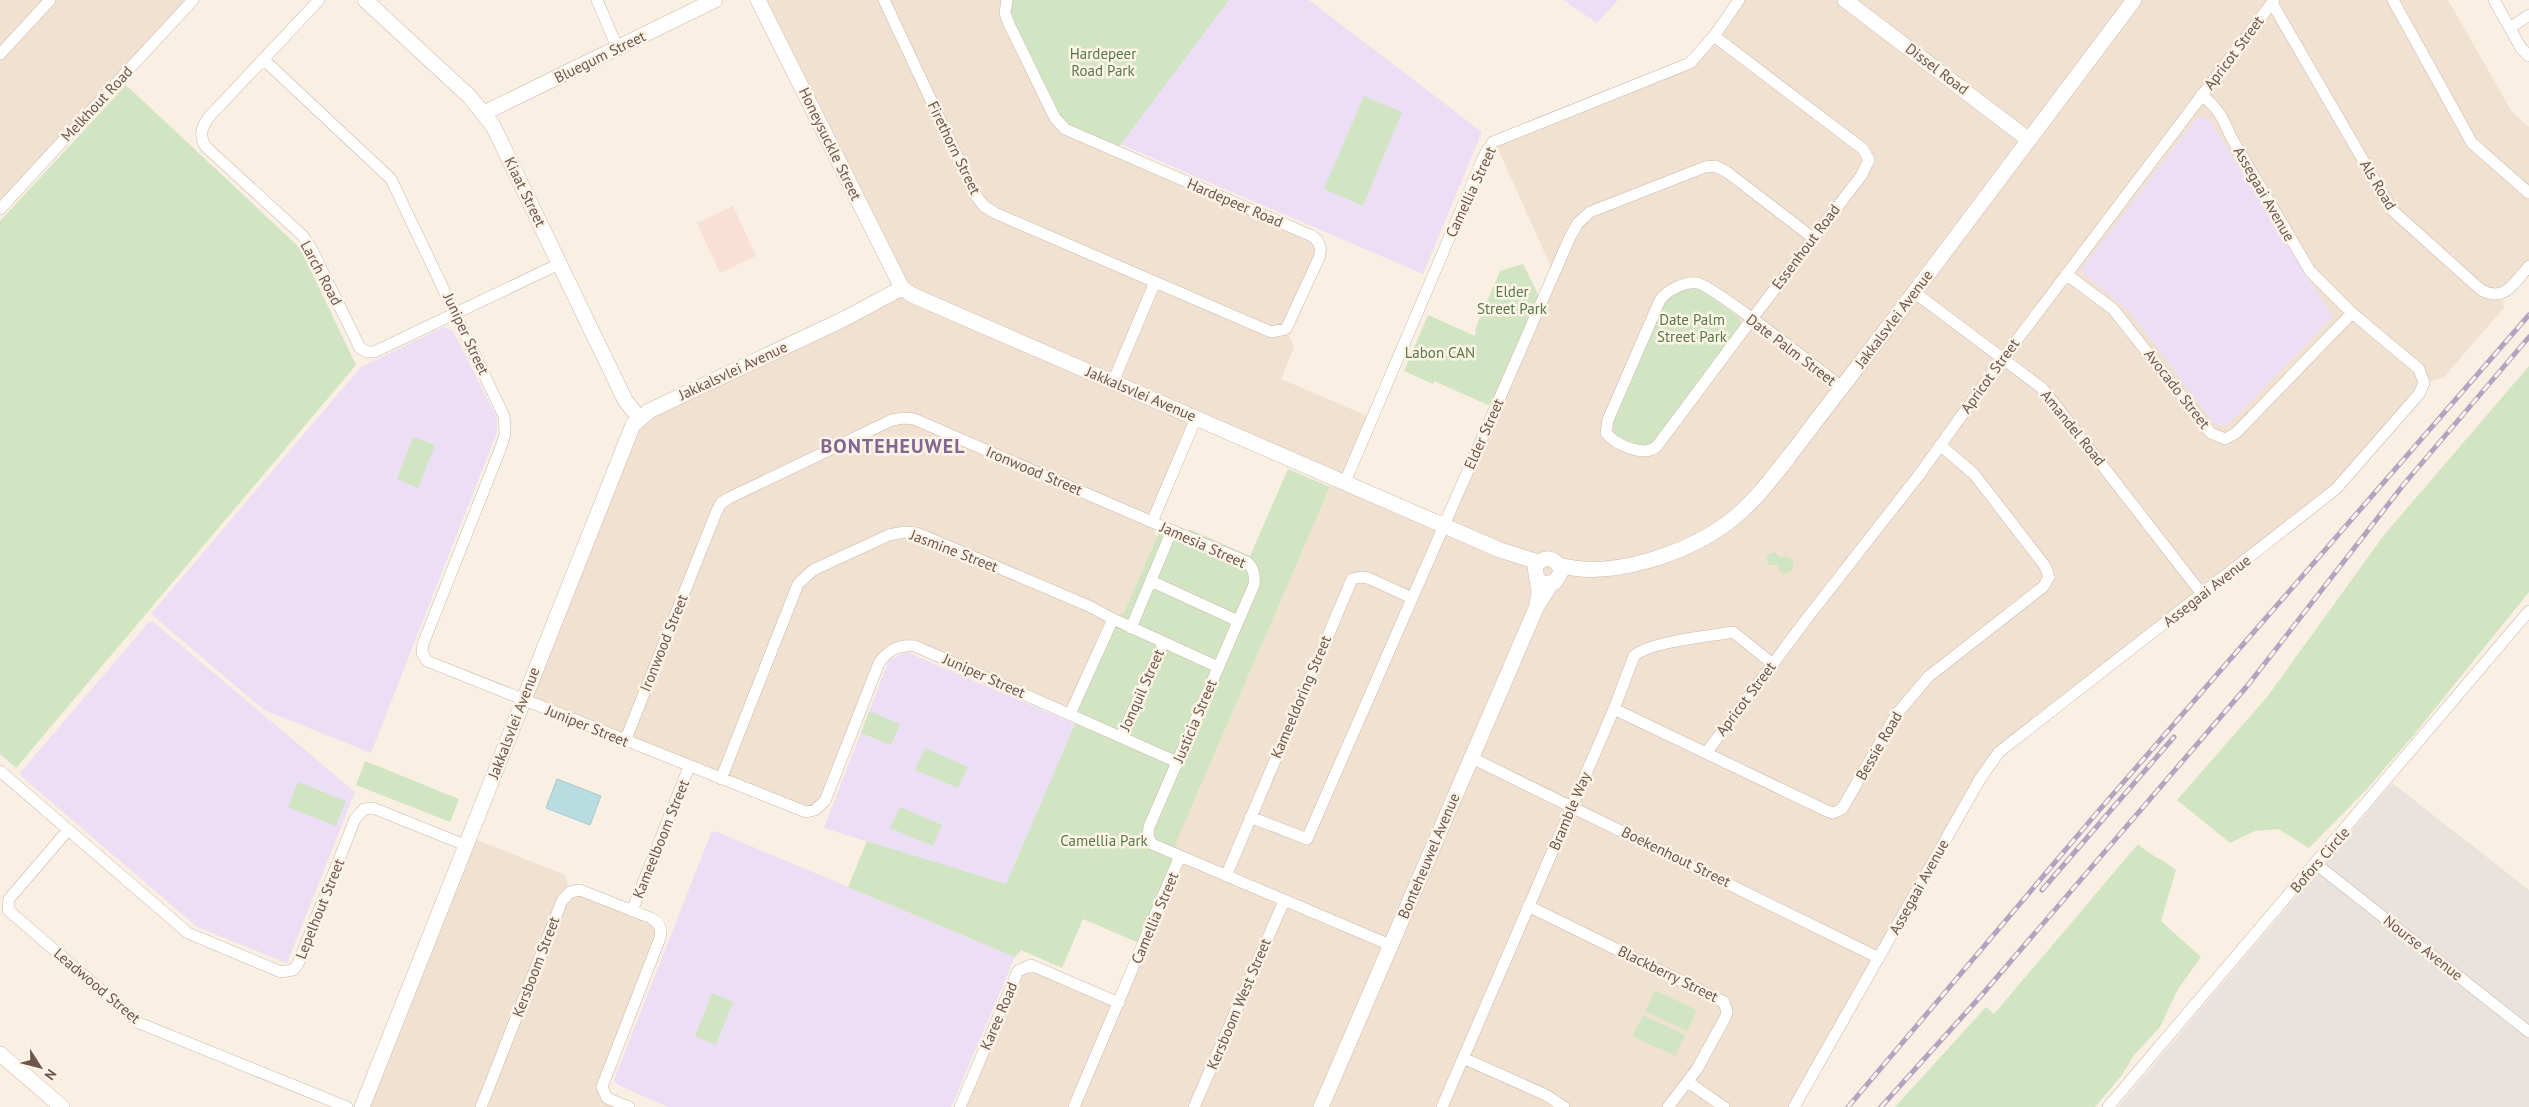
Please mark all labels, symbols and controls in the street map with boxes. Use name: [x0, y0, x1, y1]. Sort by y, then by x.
street label: Apricot Street: [2200, 12, 2268, 94]
street label: Bluegum Street: [551, 26, 649, 87]
street label: Dissel Road: [1902, 39, 1973, 99]
park label: Hardepeer Road Park: [1070, 44, 1136, 80]
street label: Melkhout Road: [57, 62, 136, 145]
street label: Honeysuckle Street: [795, 84, 866, 203]
street label: Firethorn Street: [924, 98, 985, 198]
street label: Camellia Street: [1441, 143, 1500, 240]
street label: Assegaai Avenue: [2230, 143, 2299, 244]
street label: Kiaat Street: [500, 154, 551, 230]
street label: Als Road: [2356, 156, 2401, 213]
street label: Hardepeer Road: [1184, 174, 1286, 231]
street label: Essenhout Road: [1767, 200, 1844, 293]
street label: Larch Road: [296, 237, 346, 308]
street label: Jakkalsvlei Avenue: [1850, 266, 1937, 372]
park label: Elder Street Park: [1477, 282, 1548, 318]
street label: Juniper Street: [439, 289, 494, 378]
park label: Date Palm Street Park: [1657, 310, 1728, 346]
street label: Date Palm Street: [1742, 310, 1840, 390]
street label: Apricot Street: [1956, 335, 2023, 417]
street label: Jakkalsvlei Avenue: [674, 337, 790, 405]
park label: Labon CAN: [1405, 343, 1475, 362]
street label: Avocado Street: [2140, 345, 2214, 432]
street label: Jakkalsvlei Avenue: [1082, 361, 1199, 425]
street label: Amandel Road: [2037, 386, 2110, 470]
street label: Elder Street: [1460, 395, 1508, 472]
district label: BONTEHEUWEL: [820, 433, 966, 459]
street label: Ironwood Street: [983, 442, 1085, 499]
street label: Jamesia Street: [1157, 517, 1249, 572]
street label: Jasmine Street: [907, 525, 1001, 576]
street label: Assegaai Avenue: [2159, 550, 2254, 631]
street label: Ironwood Street: [635, 591, 692, 694]
street label: Kameeldoring Street: [1266, 633, 1335, 761]
street label: Jonquil Street: [1115, 646, 1168, 735]
street label: Juniper Street: [939, 649, 1028, 702]
street label: Apricot Street: [1712, 658, 1780, 740]
street label: Jakkalsvlei Avenue: [483, 664, 544, 782]
street label: Justicia Street: [1168, 676, 1221, 766]
street label: Juniper Street: [542, 700, 631, 751]
street label: Bessie Road: [1851, 708, 1906, 784]
street label: Bramble Way: [1544, 769, 1595, 853]
street label: Kameelboom Street: [628, 777, 693, 901]
street label: Bonteheuwel Avenue: [1393, 790, 1464, 922]
street label: Boekenhout Street: [1619, 822, 1734, 891]
street label: Bofors Circle: [2286, 823, 2353, 897]
park label: Camellia Park: [1060, 831, 1148, 850]
street label: Assegaai Avenue: [1885, 836, 1953, 938]
street label: Lepelhout Street: [291, 856, 348, 962]
street label: Camellia Street: [1127, 869, 1182, 967]
street label: Nourse Avenue: [2380, 911, 2467, 985]
street label: Kersboom Street: [508, 914, 563, 1020]
street label: Kersboom West Street: [1202, 935, 1275, 1072]
street label: Blackberry Street: [1615, 941, 1721, 1006]
street label: Leadwood Street: [50, 944, 145, 1027]
street label: Karee Road: [976, 979, 1021, 1053]
north arrow: [15, 1042, 65, 1092]
text: N: [41, 1066, 61, 1084]

